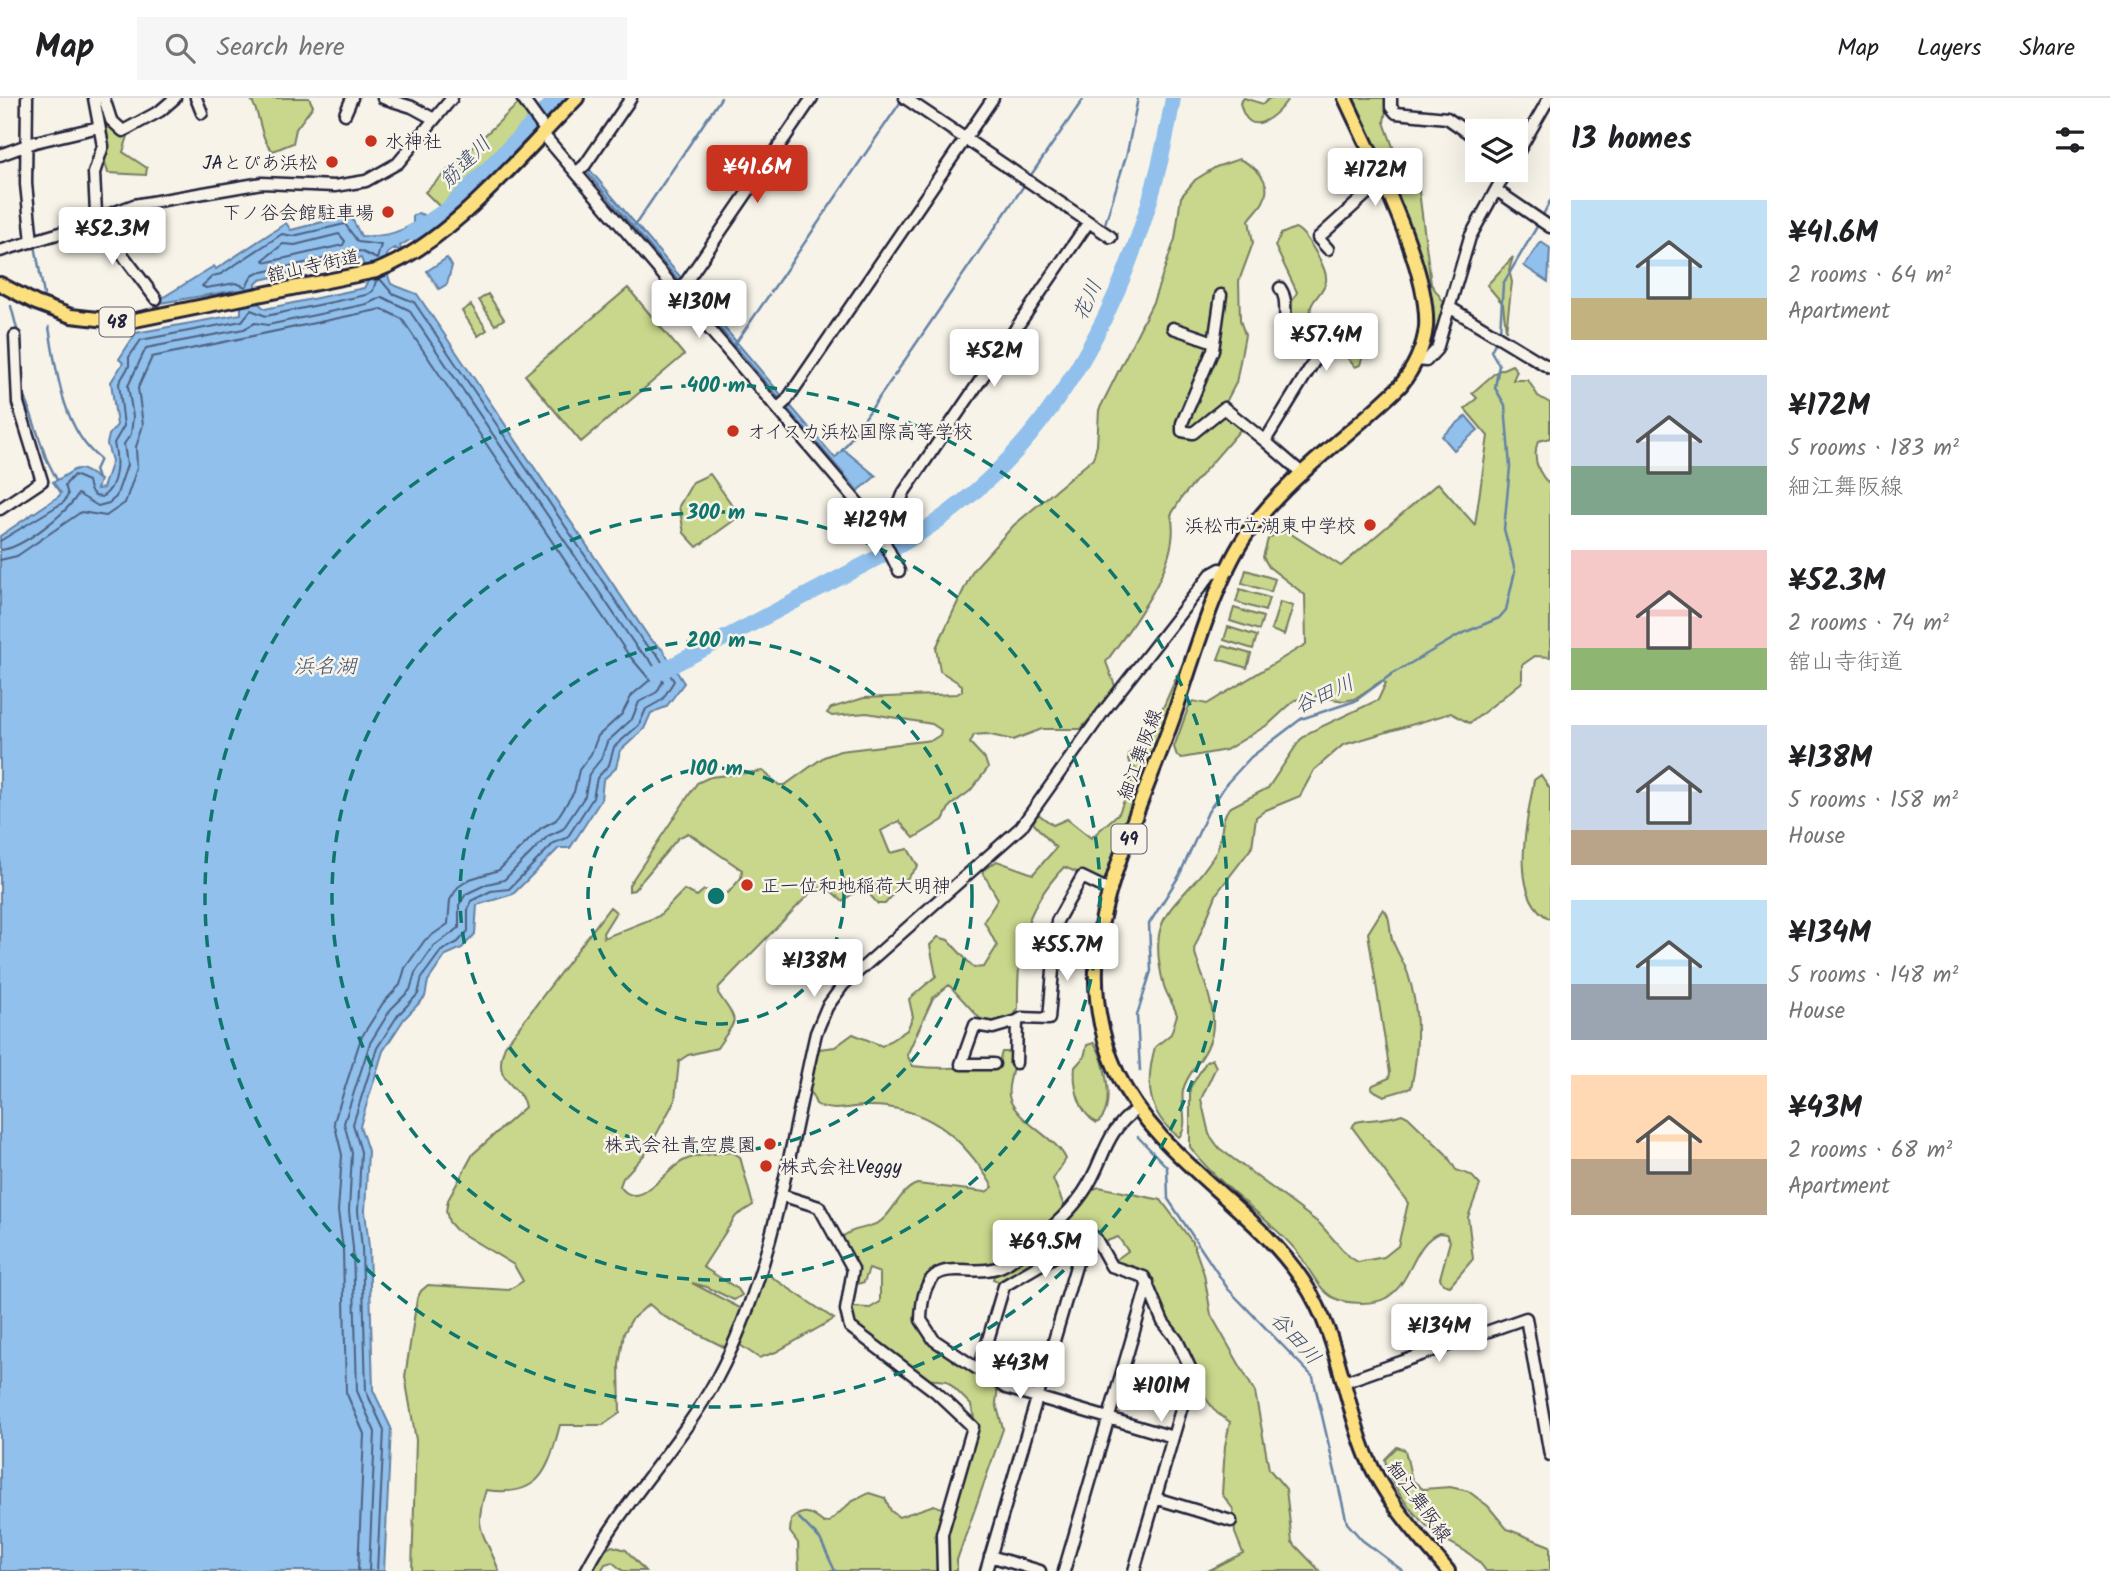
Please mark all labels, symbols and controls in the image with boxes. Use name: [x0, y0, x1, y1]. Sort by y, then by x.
search box: [137, 17, 627, 80]
text: Map: [35, 22, 95, 75]
text: Search here: [217, 27, 345, 69]
icon: search: [161, 29, 199, 67]
text: Map: [1837, 29, 1879, 68]
text: Layers: [1917, 29, 1981, 68]
text: Share: [2019, 29, 2075, 68]
text: 13 homes: [1571, 116, 1692, 164]
map controls: [1465, 119, 1528, 182]
button: layers: [1465, 119, 1528, 182]
icon: filters: [2051, 121, 2089, 159]
place label: 水神社: [385, 128, 442, 158]
water label: 筋違川: [432, 129, 500, 197]
marker: 水神社: [363, 133, 379, 149]
pin: ¥41.6M: [700, 146, 814, 205]
pin: ¥172M: [1326, 148, 1424, 208]
place label: JAとぴあ浜松: [203, 149, 318, 179]
text: ¥41.6M: [723, 150, 791, 186]
text: ¥172M: [1344, 153, 1406, 189]
marker: JAとぴあ浜松: [324, 154, 340, 170]
place label: 下ノ谷会館駐車場: [222, 199, 374, 229]
marker: 下ノ谷会館駐車場: [380, 204, 396, 220]
pin: ¥52.3M: [55, 208, 169, 267]
text: ¥41.6M: [1788, 210, 1878, 258]
text: ¥52.3M: [75, 212, 149, 248]
icon: home: [1627, 228, 1711, 312]
street label: 舘山寺街道: [264, 242, 363, 292]
text: 2 rooms · 64 m²: [1788, 258, 1951, 294]
water label: 花川: [1065, 275, 1112, 327]
pin: ¥130M: [650, 280, 748, 340]
text: ¥130M: [668, 285, 730, 321]
text: Apartment: [1788, 294, 1890, 330]
road number: 48: [100, 308, 134, 336]
pin: ¥57.4M: [1269, 314, 1383, 373]
text: ¥57.4M: [1290, 318, 1362, 354]
pin: ¥52M: [953, 330, 1035, 389]
text: ¥52M: [966, 334, 1022, 370]
text: 400 m: [687, 370, 745, 403]
text: ¥172M: [1788, 383, 1870, 431]
icon: home: [1627, 403, 1711, 487]
place label: オイスカ浜松国際高等学校: [747, 418, 973, 448]
marker: オイスカ浜松国際高等学校: [725, 423, 741, 439]
text: 5 rooms · 183 m²: [1788, 431, 1959, 467]
text: 細江舞阪線: [1788, 470, 1903, 506]
text: 300 m: [686, 497, 745, 530]
pin: ¥129M: [826, 498, 924, 558]
text: ¥129M: [843, 503, 907, 539]
place label: 浜松市立湖東中学校: [1185, 512, 1356, 542]
marker: 浜松市立湖東中学校: [1362, 517, 1378, 533]
text: ¥52.3M: [1788, 558, 1885, 606]
icon: home: [1627, 578, 1711, 662]
text: 2 rooms · 74 m²: [1788, 606, 1949, 642]
text: 200 m: [686, 625, 746, 658]
text: 舘山寺街道: [1788, 645, 1903, 681]
water label: 浜名湖: [294, 651, 358, 684]
water label: 谷田川: [1289, 667, 1360, 723]
street label: 細江舞阪線: [1111, 705, 1171, 804]
text: ¥138M: [1788, 735, 1872, 783]
text: 100 m: [689, 753, 743, 786]
icon: home: [1627, 753, 1711, 837]
text: 5 rooms · 158 m²: [1788, 783, 1958, 819]
text: House: [1788, 819, 1845, 855]
road number: 49: [1112, 824, 1146, 854]
place label: 正一位和地稲荷大明神: [761, 872, 951, 902]
marker: 正一位和地稲荷大明神: [739, 877, 755, 893]
centre of rings: [704, 884, 728, 908]
text: ¥134M: [1788, 910, 1871, 958]
pin: ¥55.7M: [1010, 924, 1124, 983]
text: ¥55.7M: [1031, 928, 1103, 964]
icon: home: [1627, 928, 1711, 1012]
pin: ¥138M: [765, 940, 863, 999]
text: ¥138M: [782, 944, 846, 980]
text: 5 rooms · 148 m²: [1788, 958, 1958, 994]
text: House: [1788, 994, 1845, 1030]
text: ¥43M: [1788, 1085, 1862, 1133]
icon: home: [1627, 1103, 1711, 1187]
place label: 株式会社青空農園: [604, 1131, 756, 1161]
text: 2 rooms · 68 m²: [1788, 1133, 1952, 1169]
marker: 株式会社青空農園: [762, 1136, 778, 1152]
place label: 株式会社Veggy: [780, 1153, 903, 1183]
marker: 株式会社Veggy: [758, 1158, 774, 1174]
text: Apartment: [1788, 1169, 1890, 1205]
pin: ¥69.5M: [988, 1220, 1102, 1280]
text: ¥69.5M: [1009, 1225, 1081, 1261]
pin: ¥134M: [1390, 1304, 1488, 1364]
water label: 谷田川: [1262, 1305, 1328, 1373]
text: ¥134M: [1407, 1309, 1471, 1345]
pin: ¥43M: [979, 1342, 1061, 1401]
text: ¥43M: [992, 1346, 1048, 1382]
pin: ¥101M: [1112, 1364, 1210, 1424]
text: ¥101M: [1132, 1369, 1190, 1405]
street label: 細江舞阪線: [1378, 1455, 1458, 1549]

